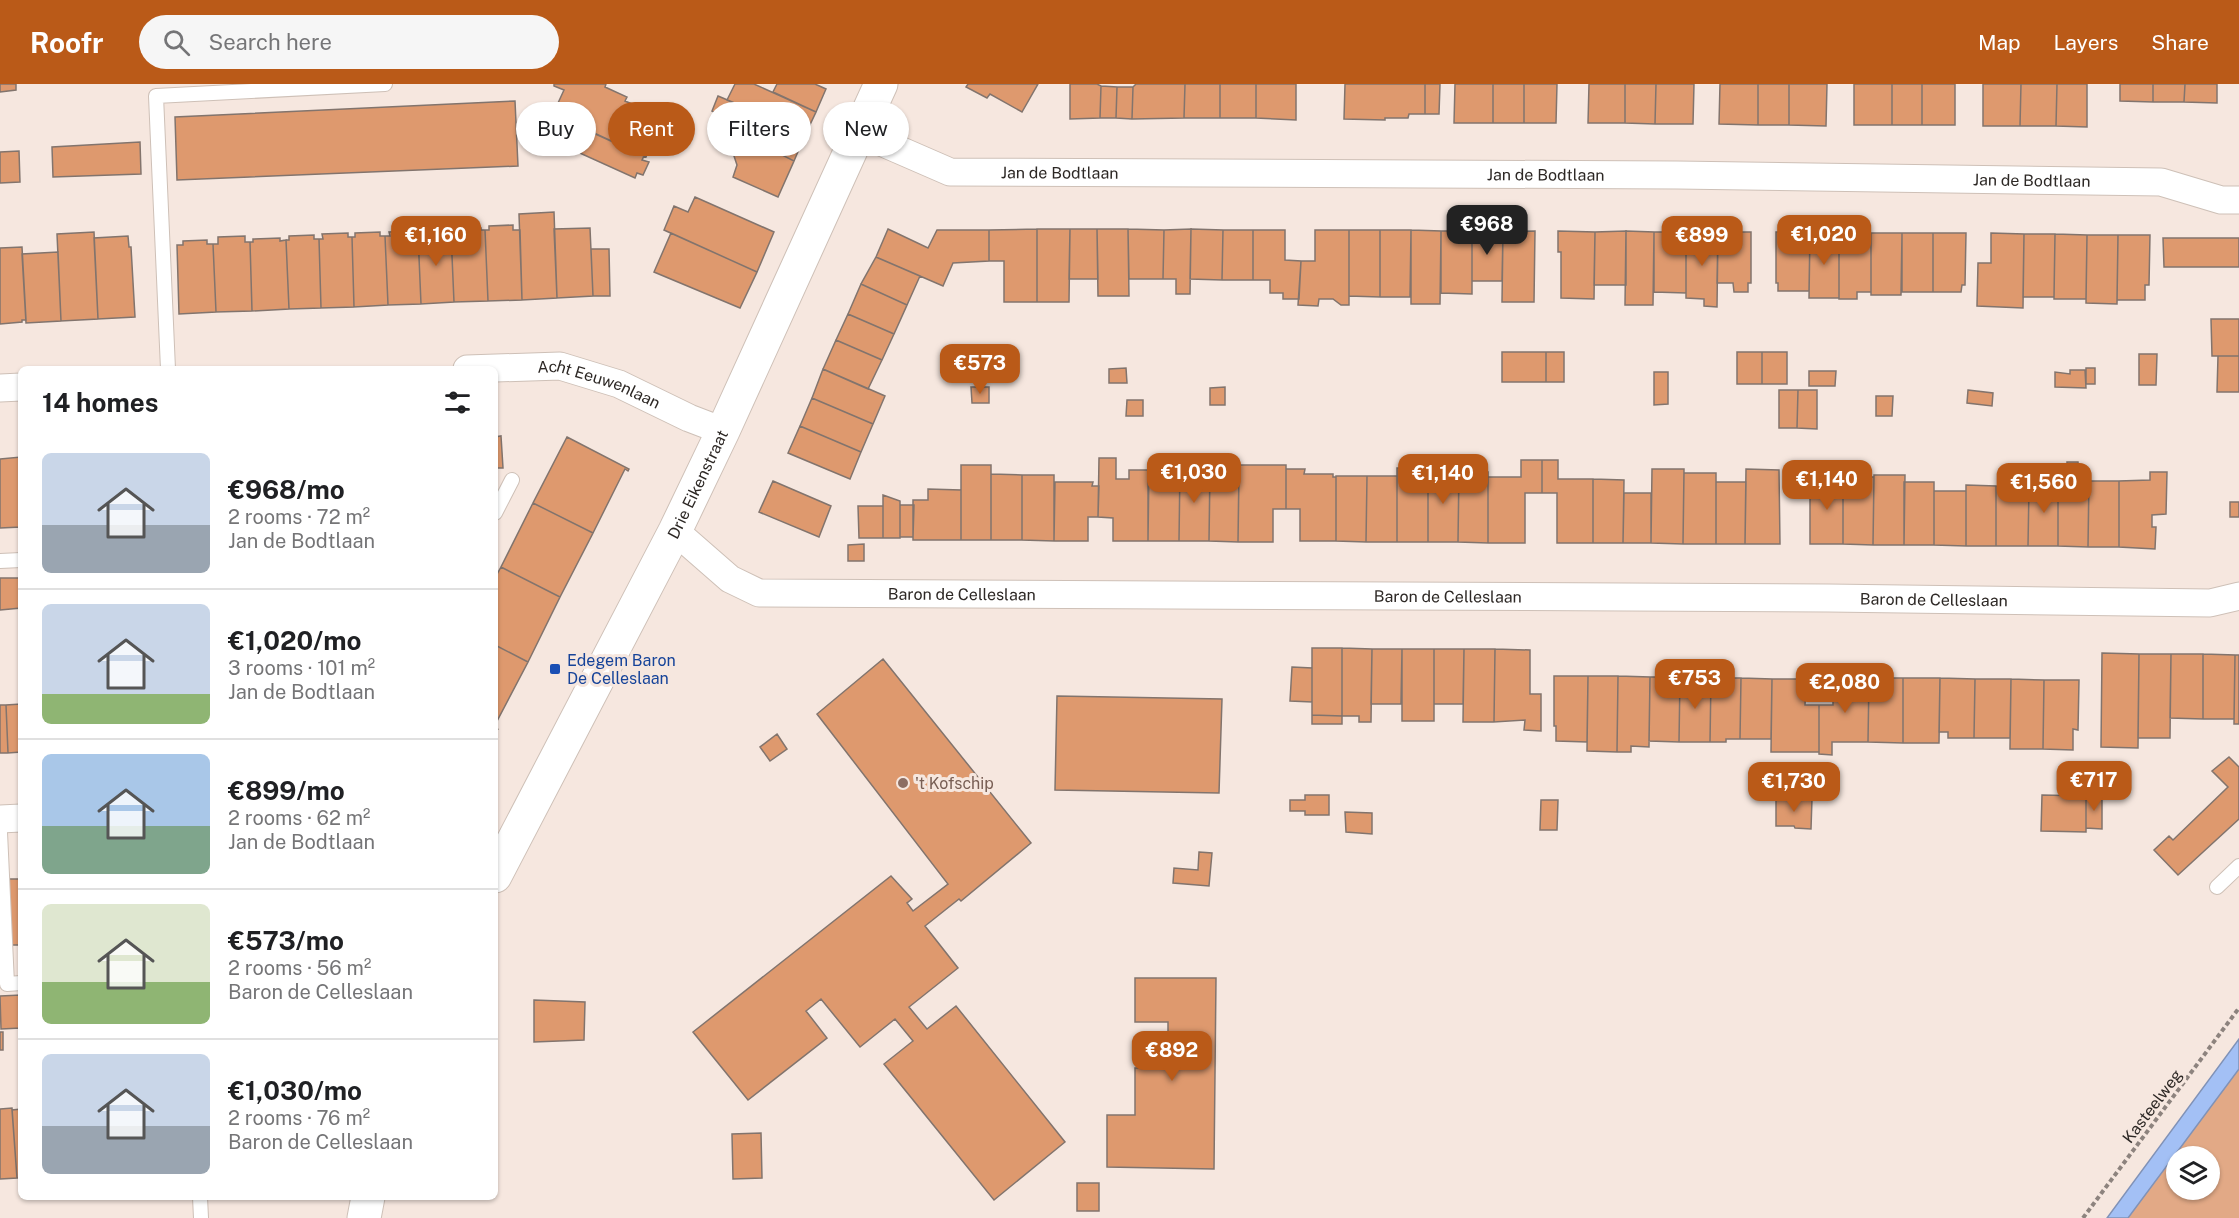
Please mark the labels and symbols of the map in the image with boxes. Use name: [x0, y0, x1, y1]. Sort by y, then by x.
street label: Jan de Bodtlaan: [1001, 163, 1119, 183]
street label: Jan de Bodtlaan: [1487, 165, 1605, 185]
street label: Jan de Bodtlaan: [1973, 170, 2091, 191]
pin: €968: [1451, 205, 1523, 256]
pin: €1,020: [1775, 215, 1873, 266]
pin: €1,160: [387, 216, 485, 267]
pin: €899: [1666, 216, 1738, 267]
pin: €573: [944, 344, 1016, 395]
street label: Acht Eeuwenlaan: [537, 357, 663, 413]
street label: Drie Eikenstraat: [664, 427, 732, 542]
pin: €1,030: [1145, 453, 1243, 504]
pin: €1,140: [1394, 454, 1492, 505]
pin: €1,140: [1778, 460, 1876, 511]
pin: €1,560: [1995, 463, 2093, 514]
street label: Baron de Celleslaan: [888, 585, 1036, 604]
street label: Baron de Celleslaan: [1374, 587, 1522, 607]
street label: Baron de Celleslaan: [1860, 589, 2008, 610]
place label: Edegem Baron De Celleslaan: [567, 651, 676, 688]
pin: €753: [1659, 659, 1731, 710]
marker: Edegem Baron De Celleslaan: [548, 662, 562, 676]
pin: €2,080: [1796, 663, 1894, 714]
pin: €717: [2058, 761, 2130, 812]
pin: €1,730: [1745, 762, 1843, 813]
place label: 't Kofschip: [915, 774, 994, 793]
marker: 't Kofschip: [896, 776, 910, 790]
pin: €892: [1136, 1031, 1208, 1082]
street label: Kasteelweg: [2119, 1066, 2186, 1147]

